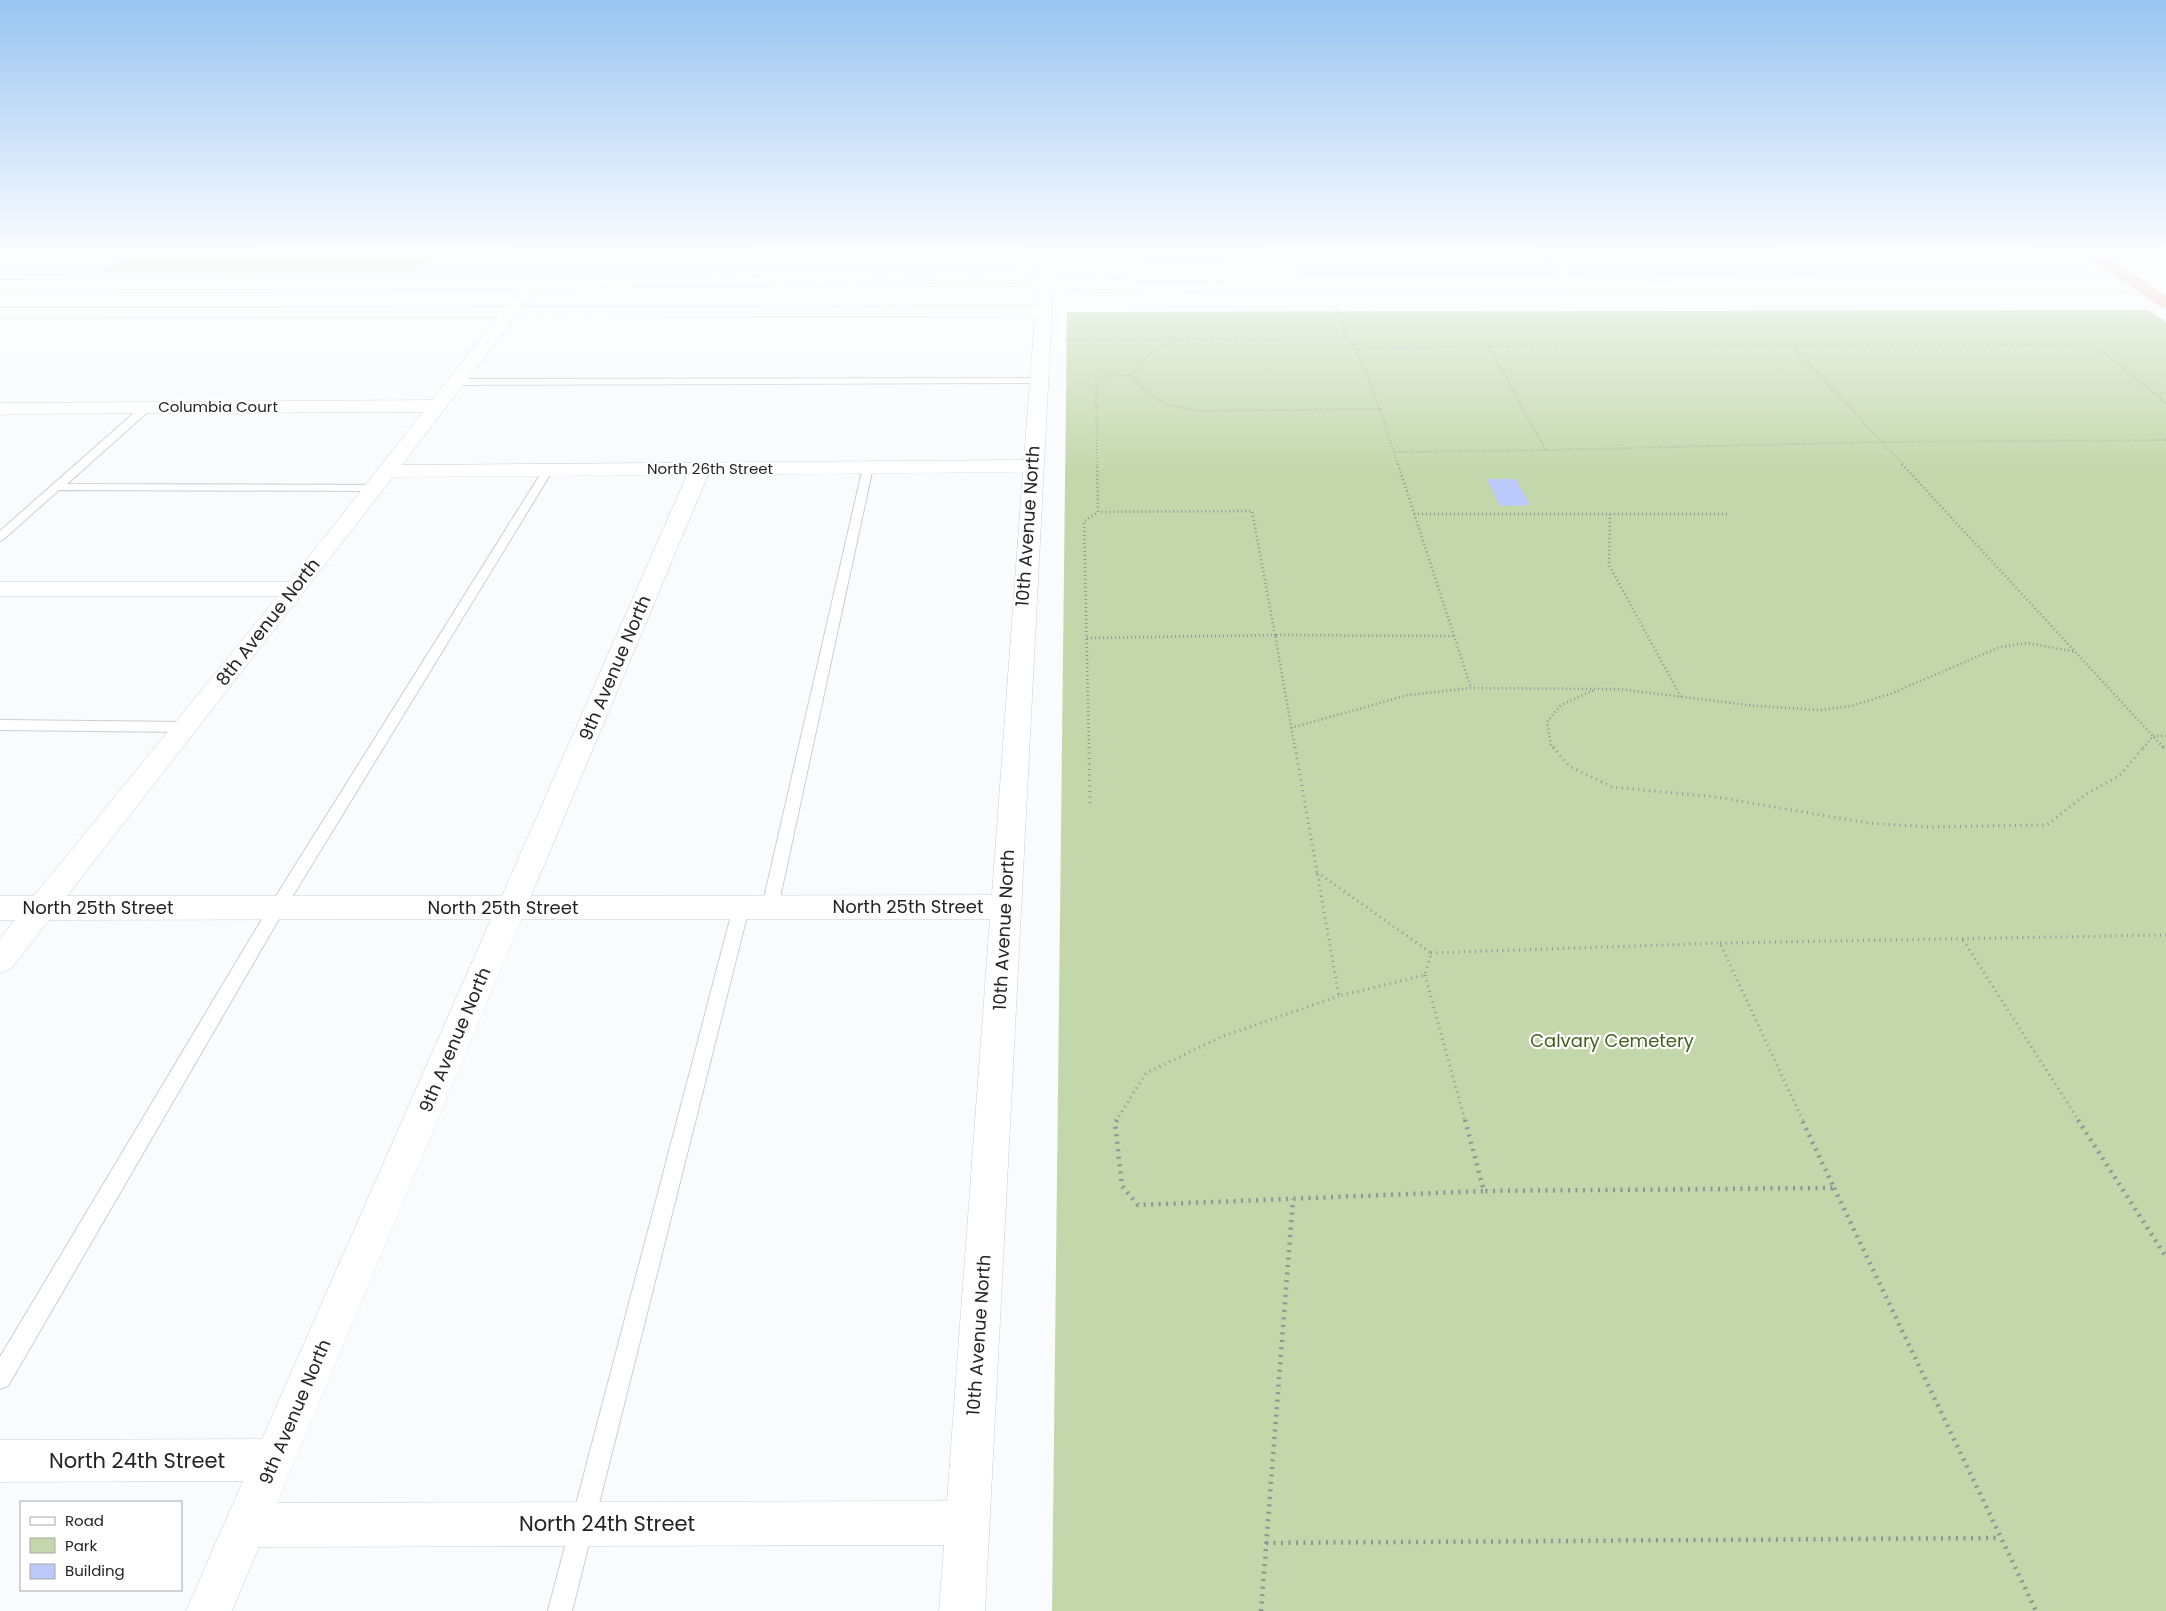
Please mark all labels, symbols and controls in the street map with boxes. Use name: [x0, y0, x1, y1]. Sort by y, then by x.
street label: Columbia Court: [158, 396, 278, 417]
street label: 10th Avenue North: [1009, 445, 1046, 607]
street label: North 26th Street: [647, 458, 773, 479]
street label: 8th Avenue North: [210, 553, 325, 691]
street label: 9th Avenue North: [573, 591, 656, 744]
street label: 10th Avenue North: [987, 849, 1020, 1011]
street label: North 25th Street: [832, 894, 984, 919]
street label: North 25th Street: [22, 895, 174, 920]
street label: North 25th Street: [427, 895, 579, 920]
street label: 9th Avenue North: [413, 963, 496, 1116]
park label: Calvary Cemetery: [1530, 1028, 1694, 1053]
street label: 10th Avenue North: [960, 1254, 997, 1416]
street label: 9th Avenue North: [253, 1335, 336, 1488]
street label: North 24th Street: [49, 1446, 225, 1475]
legend: [20, 1501, 182, 1591]
street label: North 24th Street: [519, 1509, 695, 1538]
text: Road: [65, 1510, 104, 1531]
text: Park: [65, 1535, 97, 1556]
text: Building: [65, 1560, 125, 1581]

